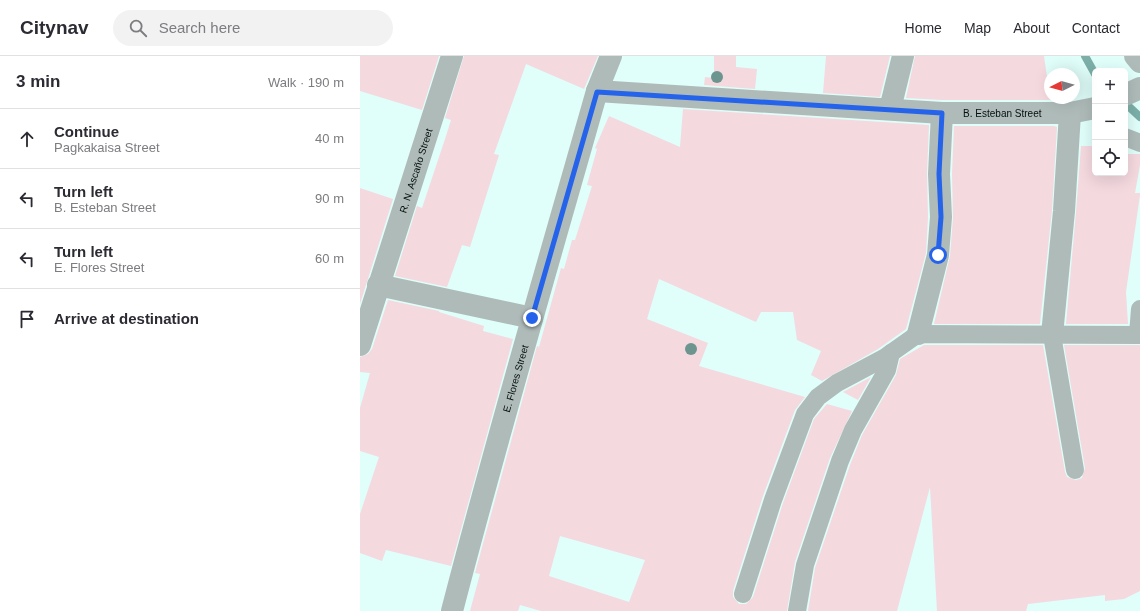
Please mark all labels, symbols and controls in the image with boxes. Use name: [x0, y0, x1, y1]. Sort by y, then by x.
search box: [113, 10, 393, 46]
text: Citynav: [20, 17, 89, 38]
icon: search: [127, 17, 149, 39]
text: Search here: [159, 19, 240, 36]
text: Home: [905, 20, 942, 36]
text: Map: [964, 20, 991, 36]
text: About: [1013, 20, 1050, 36]
text: Contact: [1072, 20, 1120, 36]
north arrow: [1044, 68, 1080, 104]
map controls: [1092, 68, 1128, 176]
button: +: [1092, 68, 1128, 104]
text: 3 min: [16, 72, 60, 91]
text: Walk · 190 m: [268, 75, 344, 90]
button: −: [1092, 104, 1128, 140]
street label: B. Esteban Street: [963, 108, 1042, 119]
text: Continue: [54, 123, 119, 140]
street label: R. N. Ascaño Street: [397, 127, 434, 214]
icon: ahead: [16, 128, 38, 150]
text: 40 m: [315, 131, 344, 146]
text: Pagkakaisa Street: [54, 140, 160, 155]
button: locate: [1092, 140, 1128, 176]
text: Turn left: [54, 183, 113, 200]
icon: left: [16, 188, 38, 210]
text: 90 m: [315, 191, 344, 206]
text: B. Esteban Street: [54, 200, 156, 215]
text: Turn left: [54, 243, 113, 260]
route start: [929, 246, 947, 264]
icon: left: [16, 248, 38, 270]
text: 60 m: [315, 251, 344, 266]
text: E. Flores Street: [54, 260, 144, 275]
icon: arrive: [16, 308, 38, 330]
route end: [523, 309, 541, 327]
text: Arrive at destination: [54, 310, 199, 327]
street label: E. Flores Street: [500, 343, 530, 413]

